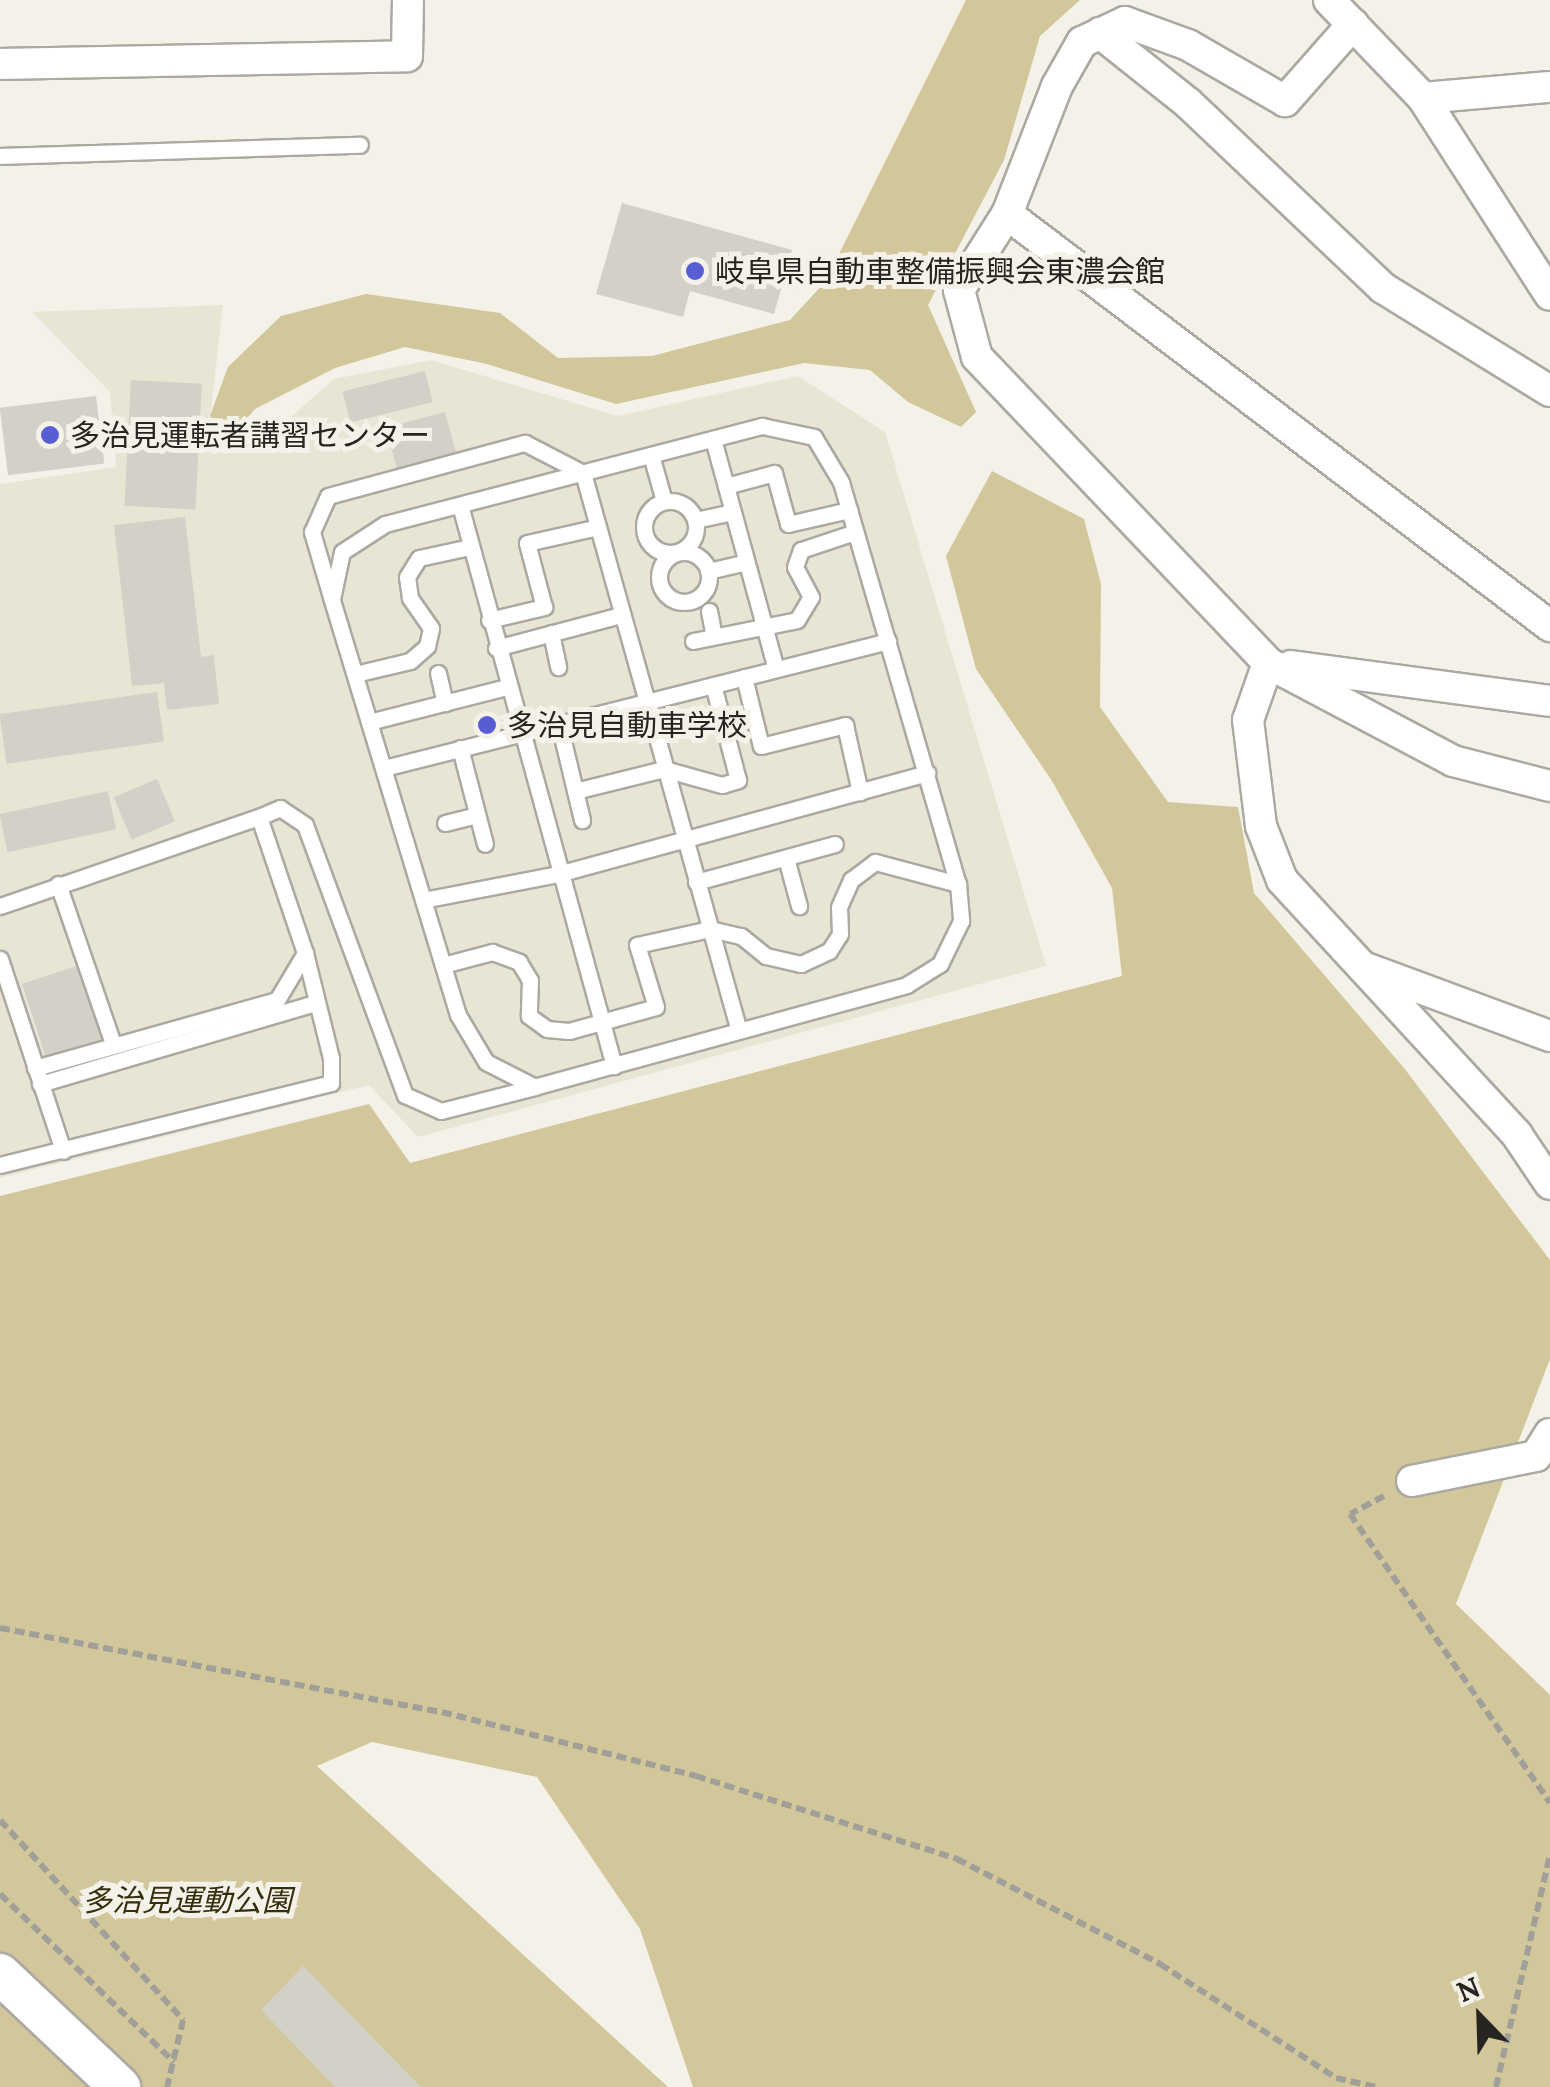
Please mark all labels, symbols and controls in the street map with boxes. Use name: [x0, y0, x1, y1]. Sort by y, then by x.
place label: 岐阜県自動車整備振興会東濃会館: [715, 253, 1165, 289]
marker: 岐阜県自動車整備振興会東濃会館: [684, 260, 706, 282]
place label: 多治見運転者講習センター: [70, 417, 430, 453]
marker: 多治見運転者講習センター: [39, 424, 61, 446]
place label: 多治見自動車学校: [507, 707, 747, 743]
marker: 多治見自動車学校: [476, 714, 498, 736]
park label: 多治見運動公園: [82, 1882, 292, 1918]
north arrow: [1430, 1967, 1530, 2067]
text: N: [1451, 1969, 1485, 2010]

